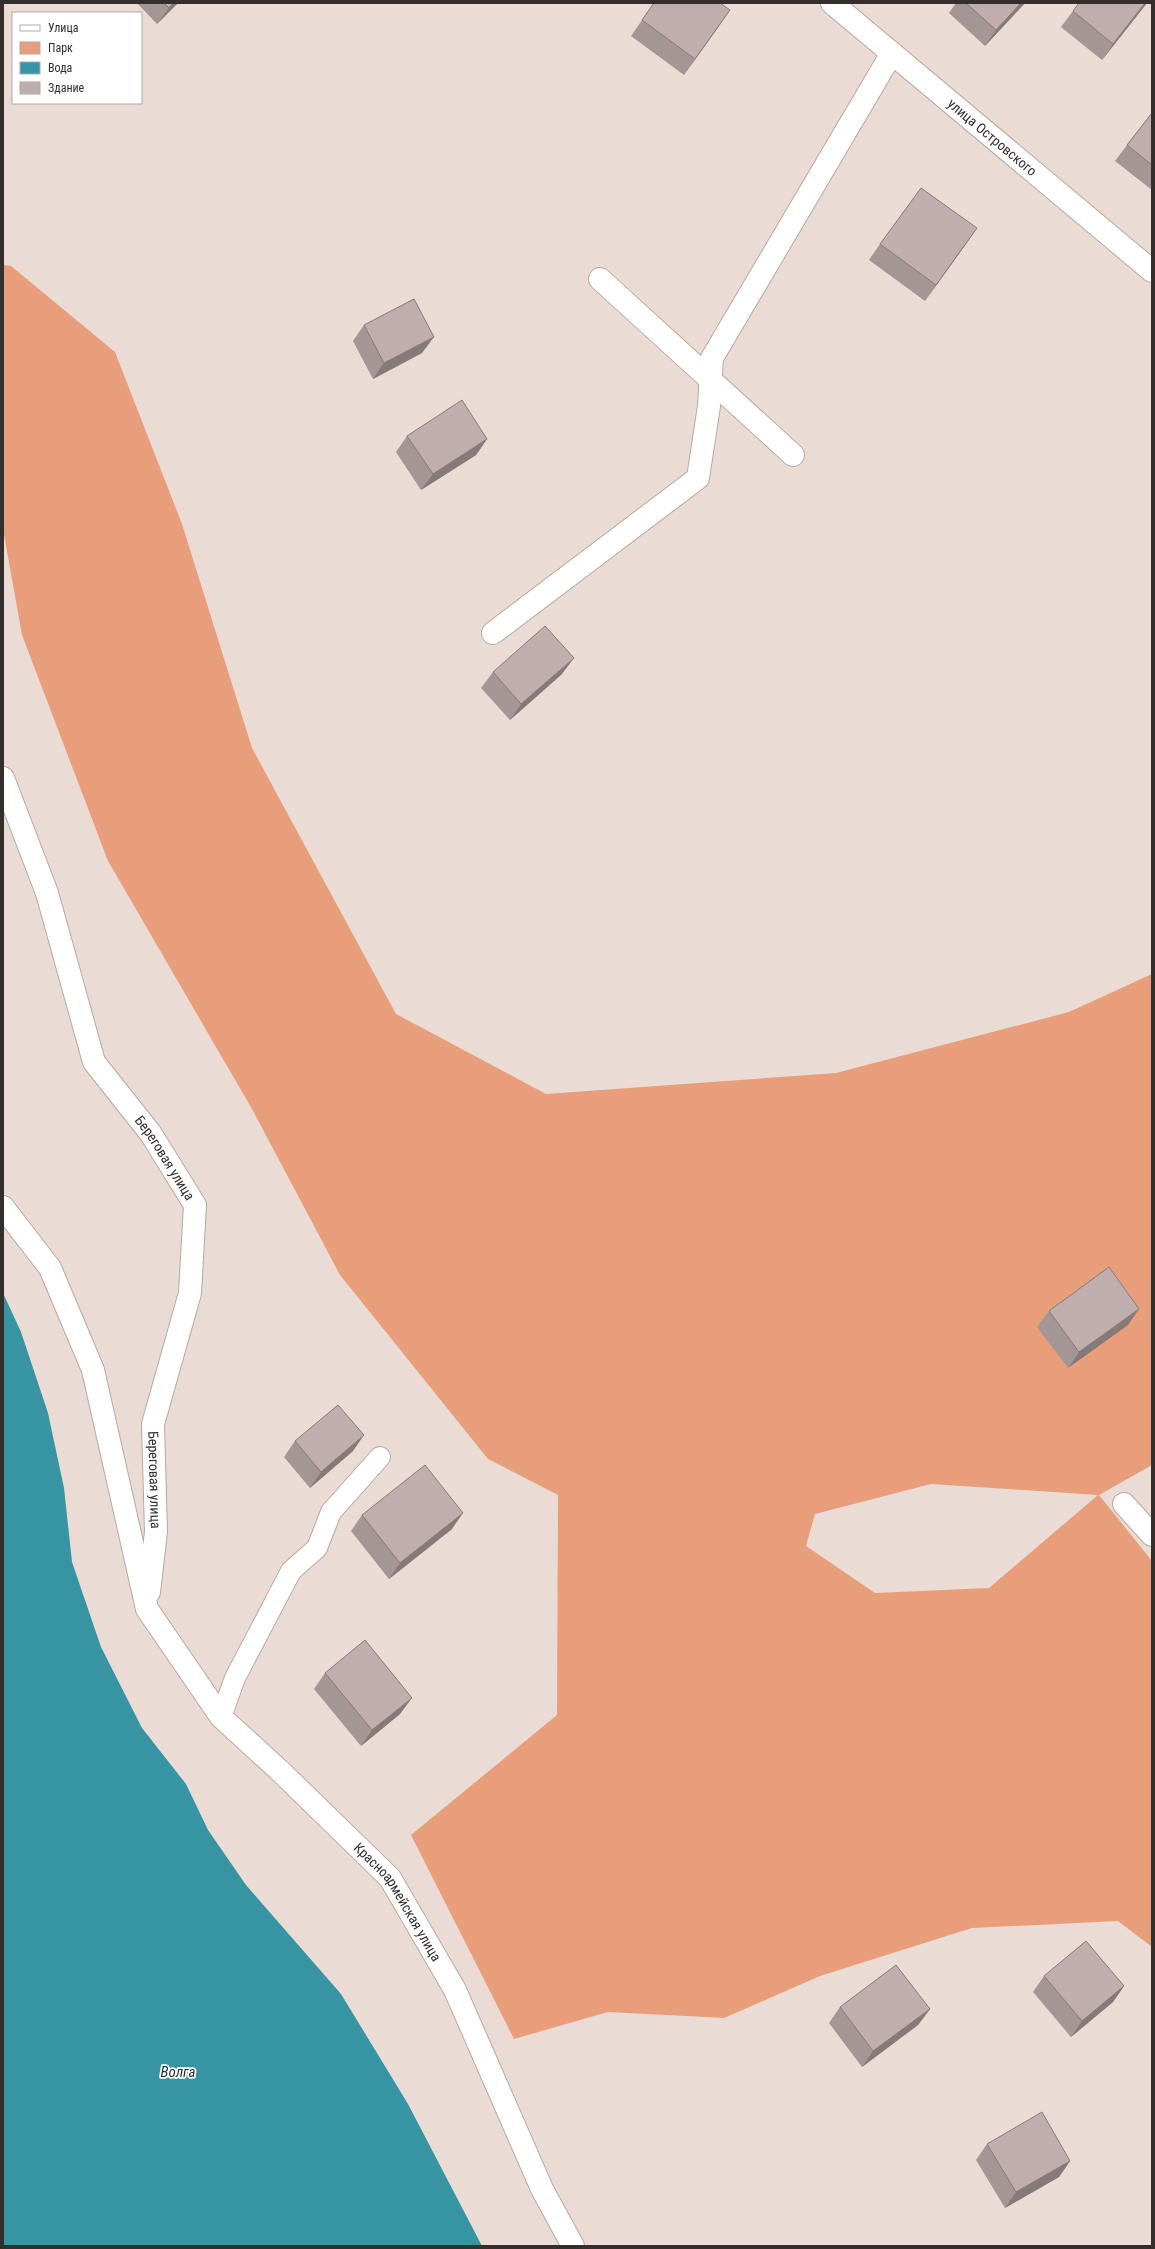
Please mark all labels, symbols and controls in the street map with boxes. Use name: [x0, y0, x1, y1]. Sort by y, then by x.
legend: [12, 12, 142, 104]
text: Улица: [48, 21, 79, 35]
text: Парк: [48, 41, 73, 55]
text: Вода: [48, 61, 73, 75]
text: Здание: [48, 81, 85, 95]
street label: улица Островского: [944, 95, 1040, 179]
street label: Береговая улица: [132, 1112, 198, 1203]
street label: Береговая улица: [145, 1431, 164, 1529]
street label: Красноармейская улица: [351, 1839, 445, 1964]
water label: Волга: [161, 2063, 195, 2081]

